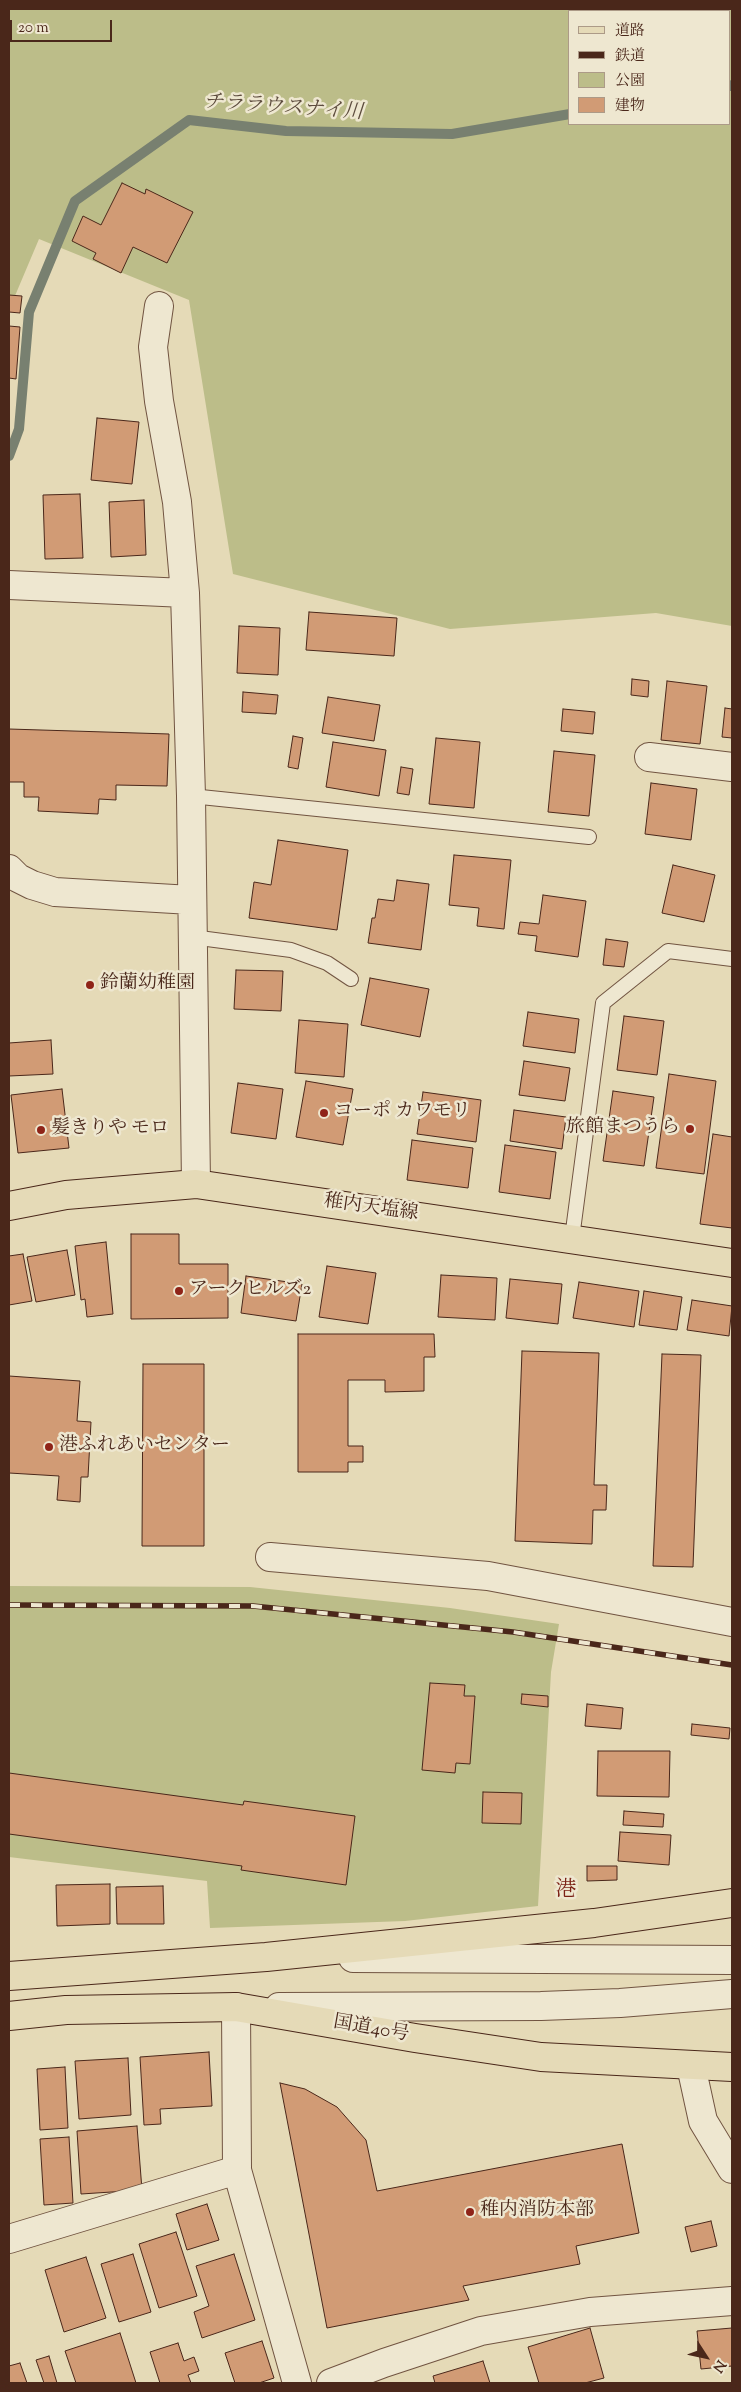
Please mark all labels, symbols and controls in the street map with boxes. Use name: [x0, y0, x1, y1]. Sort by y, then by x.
scale bar: [12, 10, 115, 42]
legend: [568, 10, 731, 125]
text: 20 m: [18, 18, 49, 39]
text: 道路: [615, 21, 645, 42]
text: 鉄道: [615, 46, 645, 67]
text: 公園: [615, 71, 645, 92]
water label: チララウスナイ川: [202, 91, 364, 127]
text: 建物: [615, 96, 645, 117]
place label: 鈴蘭幼稚園: [100, 974, 195, 996]
marker: 鈴蘭幼稚園: [84, 979, 96, 991]
place label: コーポ カワモリ: [334, 1102, 471, 1124]
marker: コーポ カワモリ: [318, 1107, 330, 1119]
place label: 旅館まつうら: [566, 1118, 680, 1140]
place label: 髪きりや モロ: [51, 1119, 169, 1141]
marker: 旅館まつうら: [684, 1123, 696, 1135]
marker: 髪きりや モロ: [35, 1124, 47, 1136]
street label: 稚内天塩線: [322, 1191, 420, 1227]
place label: アークヒルズ2: [189, 1280, 311, 1302]
marker: アークヒルズ2: [173, 1285, 185, 1297]
place label: 港ふれあいセンター: [59, 1436, 230, 1458]
marker: 港ふれあいセンター: [43, 1441, 55, 1453]
district label: 港: [556, 1878, 576, 1904]
street label: 国道40号: [331, 2012, 411, 2048]
place label: 稚内消防本部: [480, 2201, 594, 2223]
marker: 稚内消防本部: [464, 2206, 476, 2218]
north arrow: [681, 2332, 731, 2382]
text: N: [707, 2355, 730, 2376]

